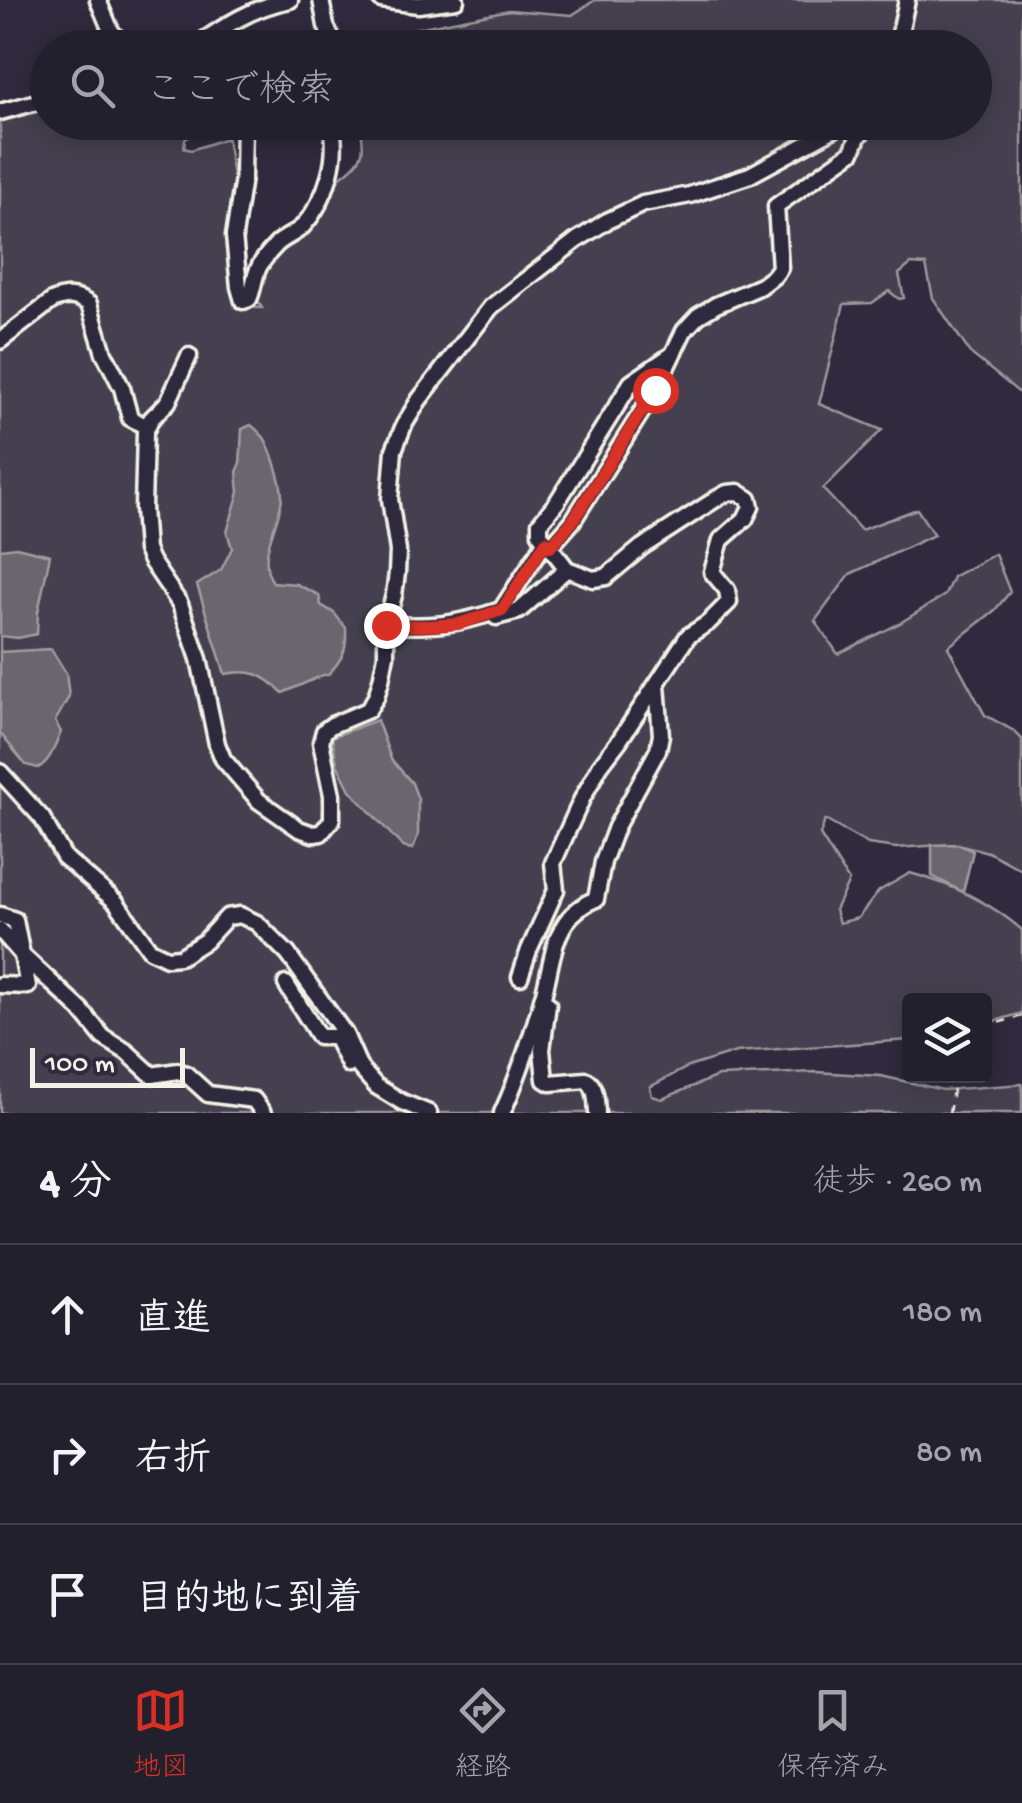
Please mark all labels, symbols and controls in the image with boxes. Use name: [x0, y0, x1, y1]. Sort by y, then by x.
search box: [30, 30, 992, 140]
icon: search: [65, 58, 120, 113]
text: ここで検索: [145, 71, 335, 115]
route start: [633, 368, 679, 414]
route end: [364, 603, 410, 649]
map controls: [902, 993, 992, 1083]
button: layers: [902, 993, 992, 1083]
scale bar: [30, 1043, 185, 1088]
text: 100 m: [45, 1049, 115, 1082]
text: 4 分: [40, 1162, 112, 1211]
text: 徒歩 · 260 m: [812, 1165, 982, 1203]
icon: ahead: [40, 1287, 95, 1342]
text: 180 m: [903, 1295, 982, 1333]
text: 直進: [135, 1300, 211, 1344]
icon: right: [40, 1427, 95, 1482]
text: 80 m: [916, 1435, 982, 1473]
text: 右折: [135, 1440, 211, 1484]
icon: arrive: [40, 1567, 95, 1622]
text: 目的地に到着: [135, 1580, 363, 1624]
tab: 地図: [133, 1683, 189, 1786]
tab: 経路: [455, 1683, 511, 1786]
tab: 保存済み: [777, 1683, 889, 1786]

